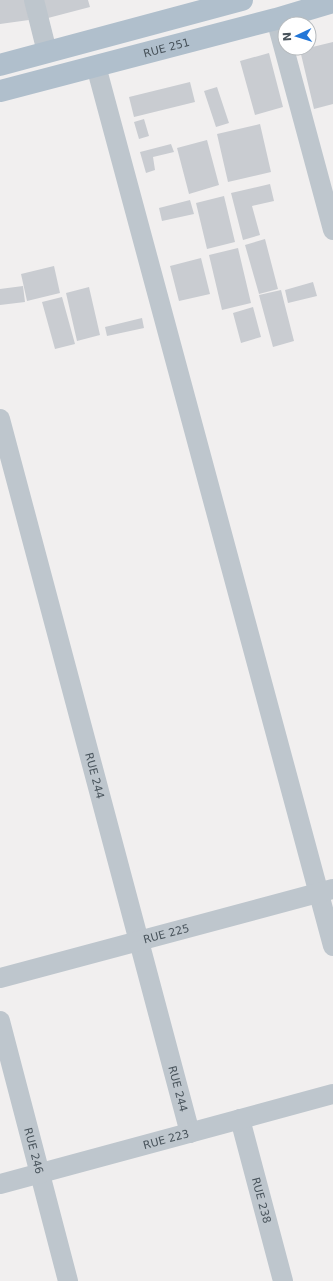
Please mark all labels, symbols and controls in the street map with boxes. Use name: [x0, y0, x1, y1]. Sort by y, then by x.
north arrow: [277, 16, 317, 56]
text: N: [281, 32, 294, 42]
street label: RUE 251: [142, 36, 191, 60]
street label: RUE 244: [82, 751, 107, 800]
street label: RUE 225: [142, 922, 191, 946]
street label: RUE 244: [165, 1064, 190, 1113]
street label: RUE 246: [21, 1126, 46, 1175]
street label: RUE 223: [142, 1127, 191, 1152]
street label: RUE 238: [249, 1176, 273, 1225]

